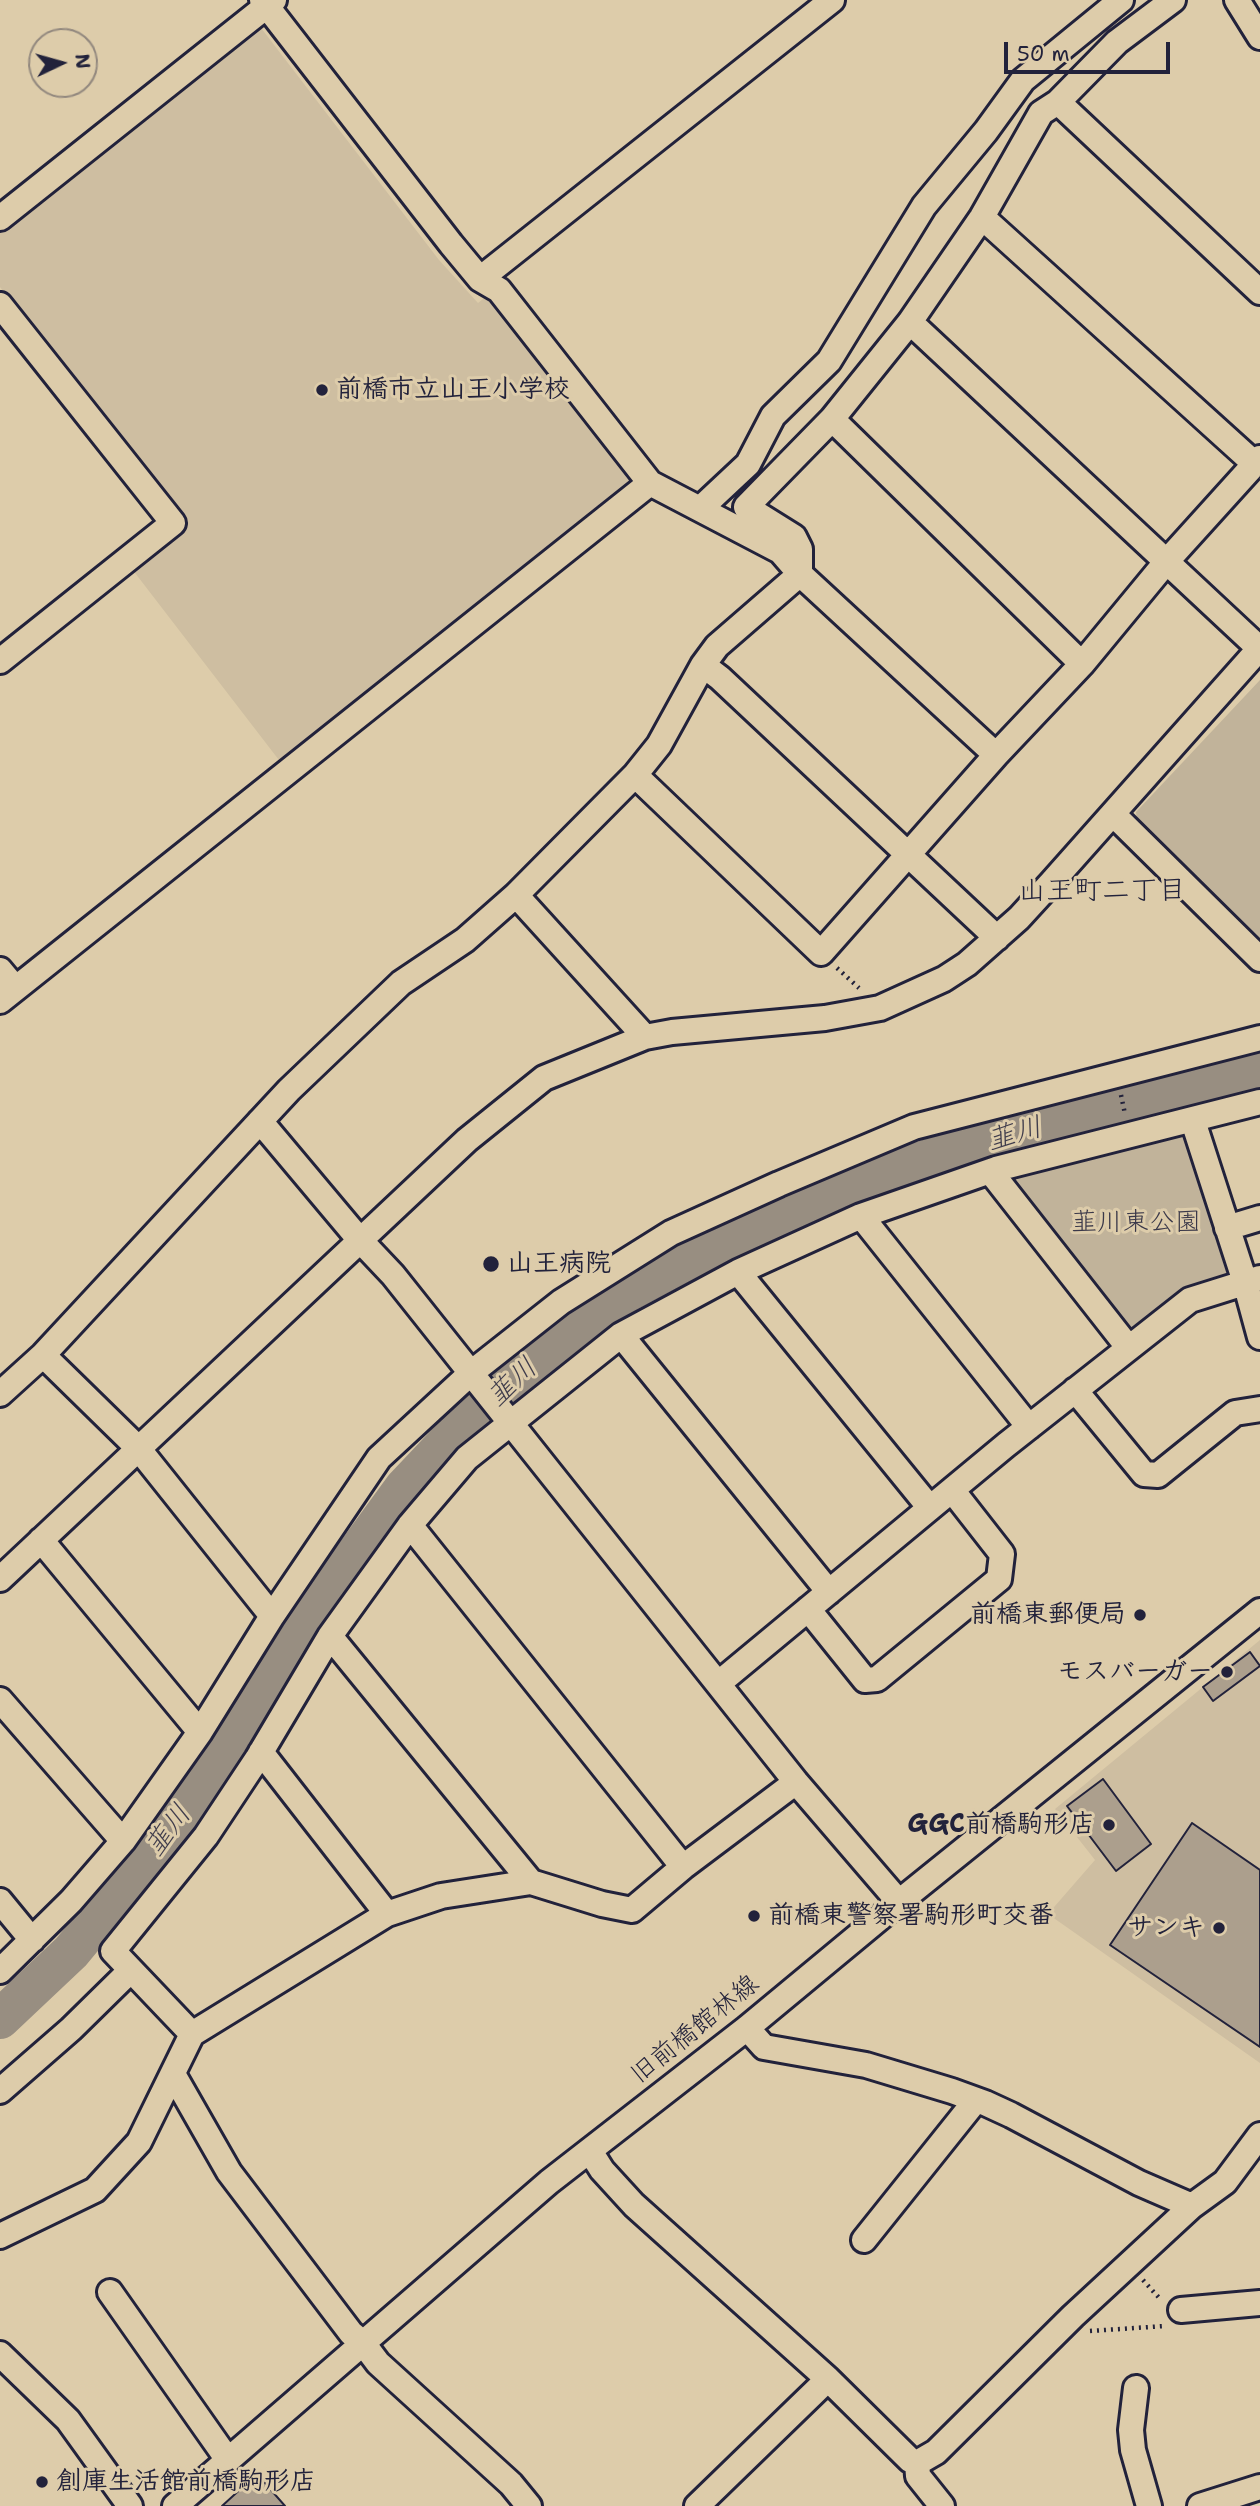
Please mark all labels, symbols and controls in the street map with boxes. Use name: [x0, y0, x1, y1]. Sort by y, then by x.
north arrow: [28, 28, 98, 98]
scale bar: [1008, 28, 1174, 72]
text: 50 m: [1017, 40, 1070, 68]
text: N: [69, 53, 96, 70]
place label: 前橋市立山王小学校: [336, 374, 570, 406]
marker: 前橋市立山王小学校: [314, 382, 330, 398]
district label: 山王町二丁目: [1018, 875, 1186, 909]
water label: 韮川: [983, 1111, 1047, 1159]
park label: 韮川東公園: [1071, 1207, 1201, 1239]
place label: 山王病院: [507, 1248, 611, 1280]
marker: 山王病院: [481, 1254, 501, 1274]
water label: 韮川: [481, 1352, 545, 1414]
place label: 前橋東郵便局: [970, 1599, 1126, 1631]
marker: 前橋東郵便局: [1132, 1607, 1148, 1623]
place label: モスバーガー: [1057, 1656, 1213, 1688]
marker: モスバーガー: [1219, 1664, 1235, 1680]
water label: 韮川: [139, 1799, 199, 1863]
place label: GGC前橋駒形店: [907, 1809, 1095, 1841]
marker: GGC前橋駒形店: [1101, 1817, 1117, 1833]
place label: 前橋東警察署駒形町交番: [768, 1900, 1054, 1932]
marker: 前橋東警察署駒形町交番: [746, 1908, 762, 1924]
place label: サンキ: [1127, 1912, 1205, 1944]
marker: サンキ: [1211, 1920, 1227, 1936]
street label: 旧前橋館林線: [625, 1969, 765, 2091]
place label: 創庫生活館前橋駒形店: [56, 2466, 316, 2498]
marker: 創庫生活館前橋駒形店: [34, 2474, 50, 2490]

